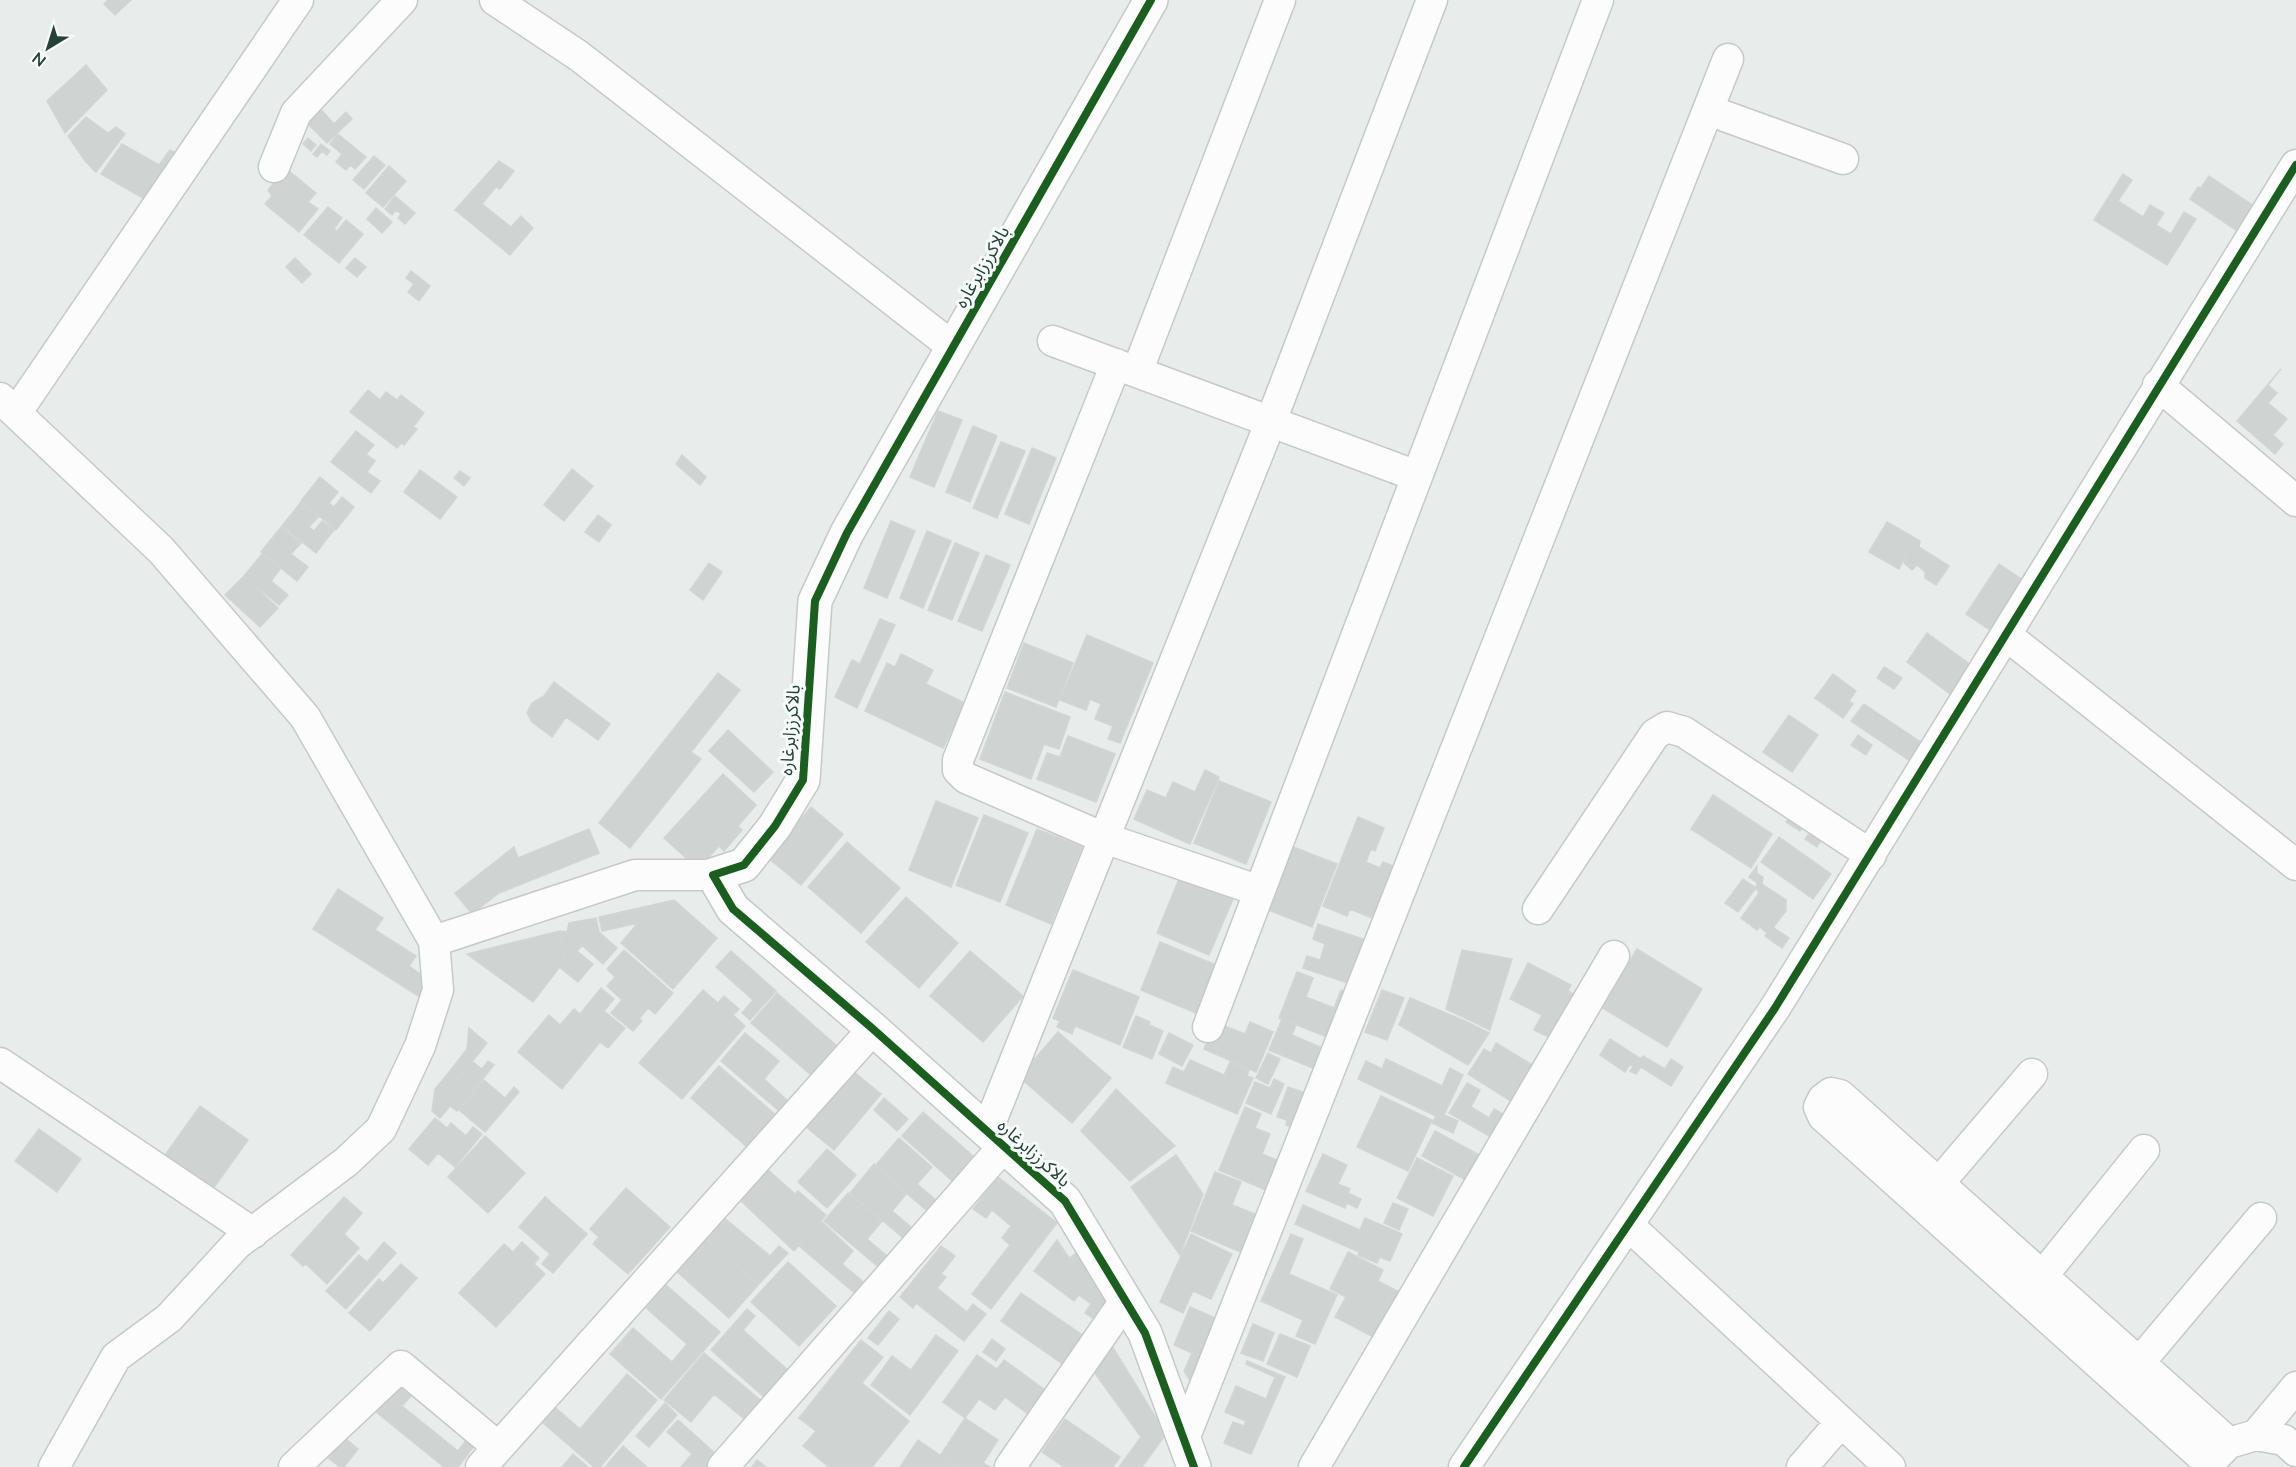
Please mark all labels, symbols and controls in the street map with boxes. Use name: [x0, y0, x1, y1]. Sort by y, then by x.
north arrow: [18, 18, 78, 78]
text: N: [28, 48, 50, 71]
street label: بالاکرززابرغاره: [949, 222, 1014, 312]
street label: بالاکرززابرغاره: [774, 684, 805, 776]
street label: بالاکرززابرغاره: [993, 1114, 1076, 1192]

